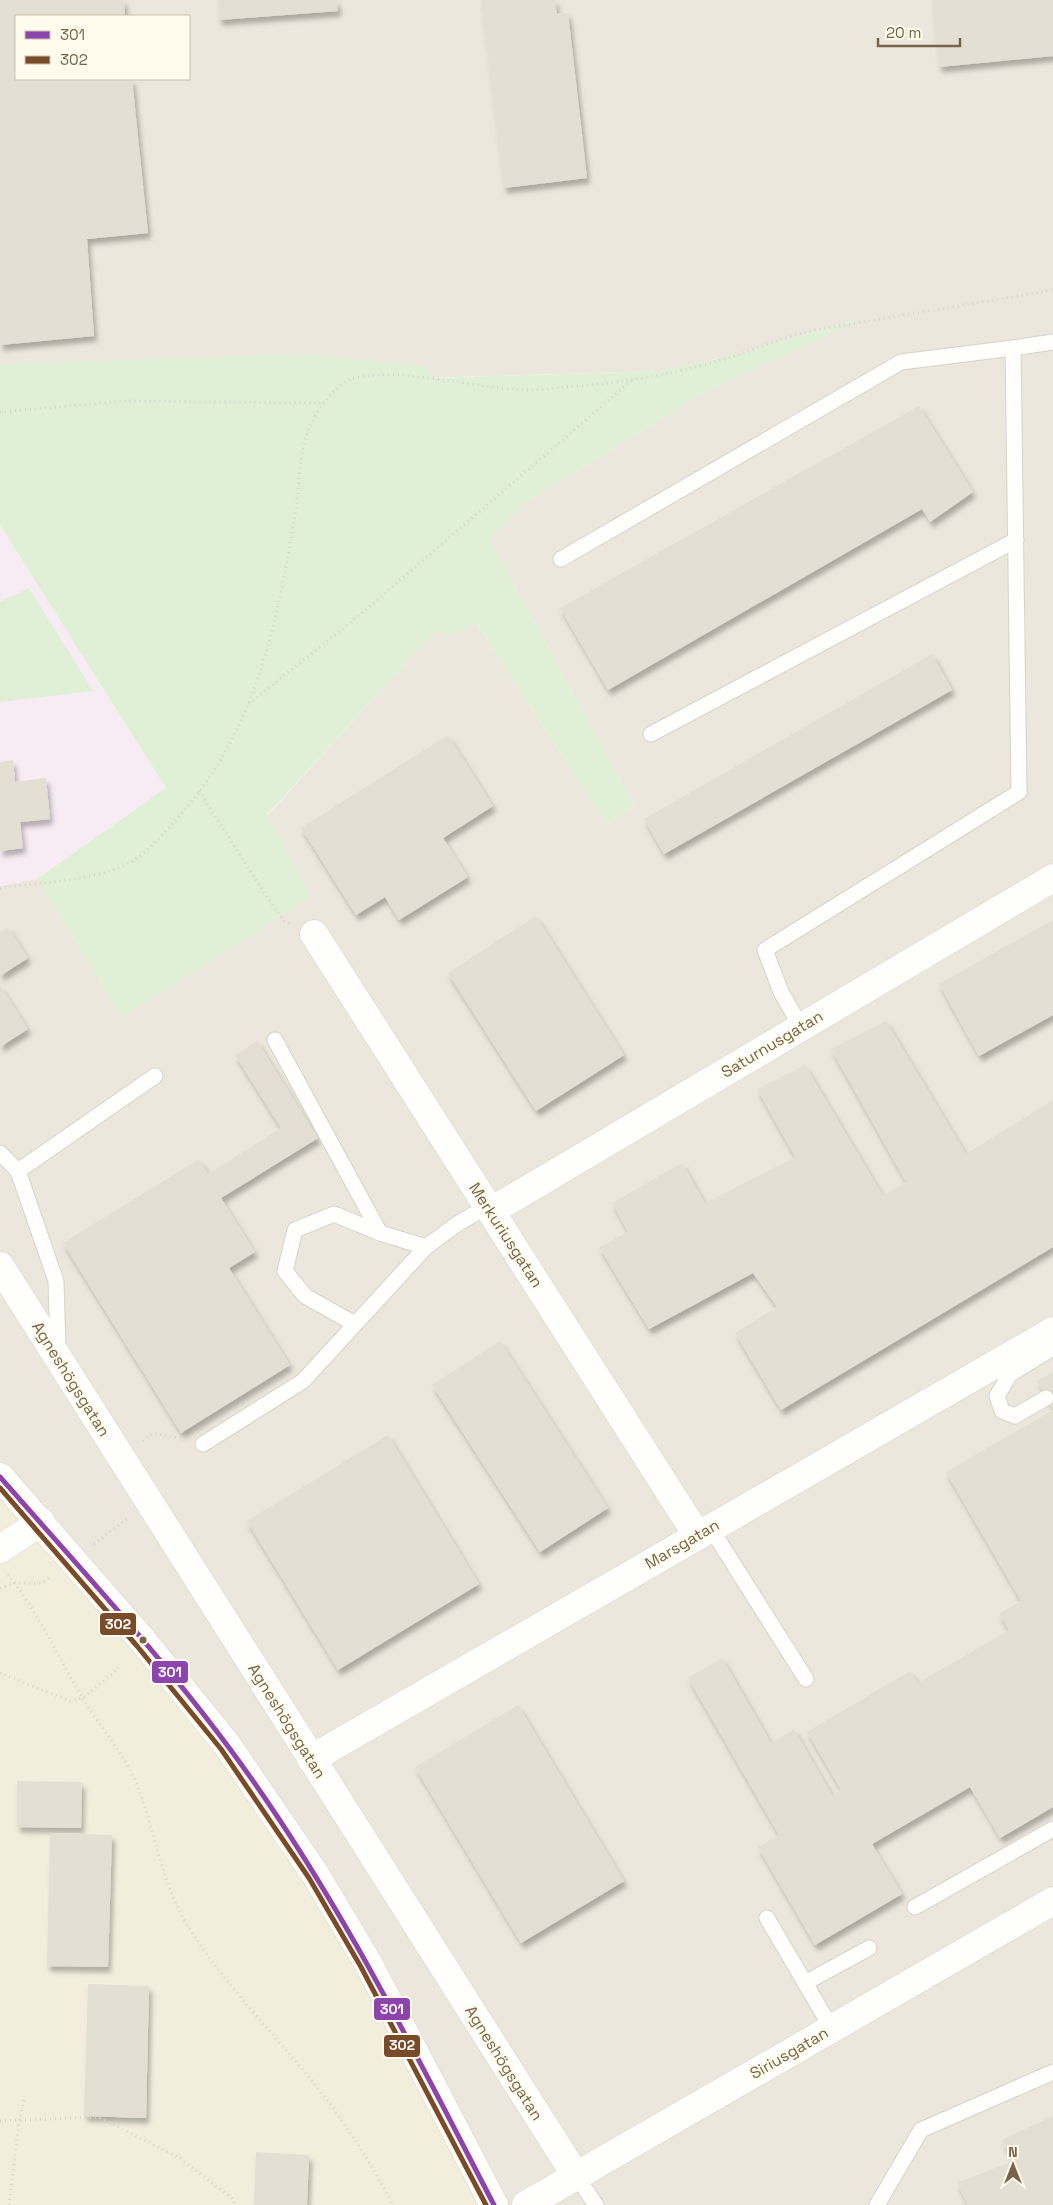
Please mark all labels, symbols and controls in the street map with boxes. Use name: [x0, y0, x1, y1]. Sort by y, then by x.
legend: [15, 15, 190, 80]
scale bar: [878, 15, 960, 47]
text: 20 m: [886, 23, 921, 42]
text: 301: [60, 25, 85, 44]
text: 302: [60, 50, 88, 69]
street label: Saturnusgatan: [717, 1005, 827, 1083]
street label: Merkuriusgatan: [464, 1178, 548, 1292]
street label: Agneshögsgatan: [27, 1318, 115, 1440]
street label: Marsgatan: [641, 1514, 723, 1574]
line badge: 302: [99, 1612, 137, 1636]
text: 302: [105, 1615, 131, 1633]
unlabelled marker: [138, 1635, 148, 1645]
line badge: 301: [151, 1660, 189, 1684]
street label: Agneshögsgatan: [243, 1660, 331, 1782]
text: 301: [158, 1663, 182, 1681]
line badge: 301: [373, 1997, 411, 2021]
text: 301: [380, 2000, 404, 2018]
street label: Agneshögsgatan: [460, 2002, 548, 2124]
street label: Siriusgatan: [746, 2022, 832, 2084]
line badge: 302: [383, 2034, 421, 2058]
text: 302: [389, 2036, 415, 2054]
north arrow: [988, 2140, 1038, 2190]
text: N: [1008, 2143, 1018, 2161]

